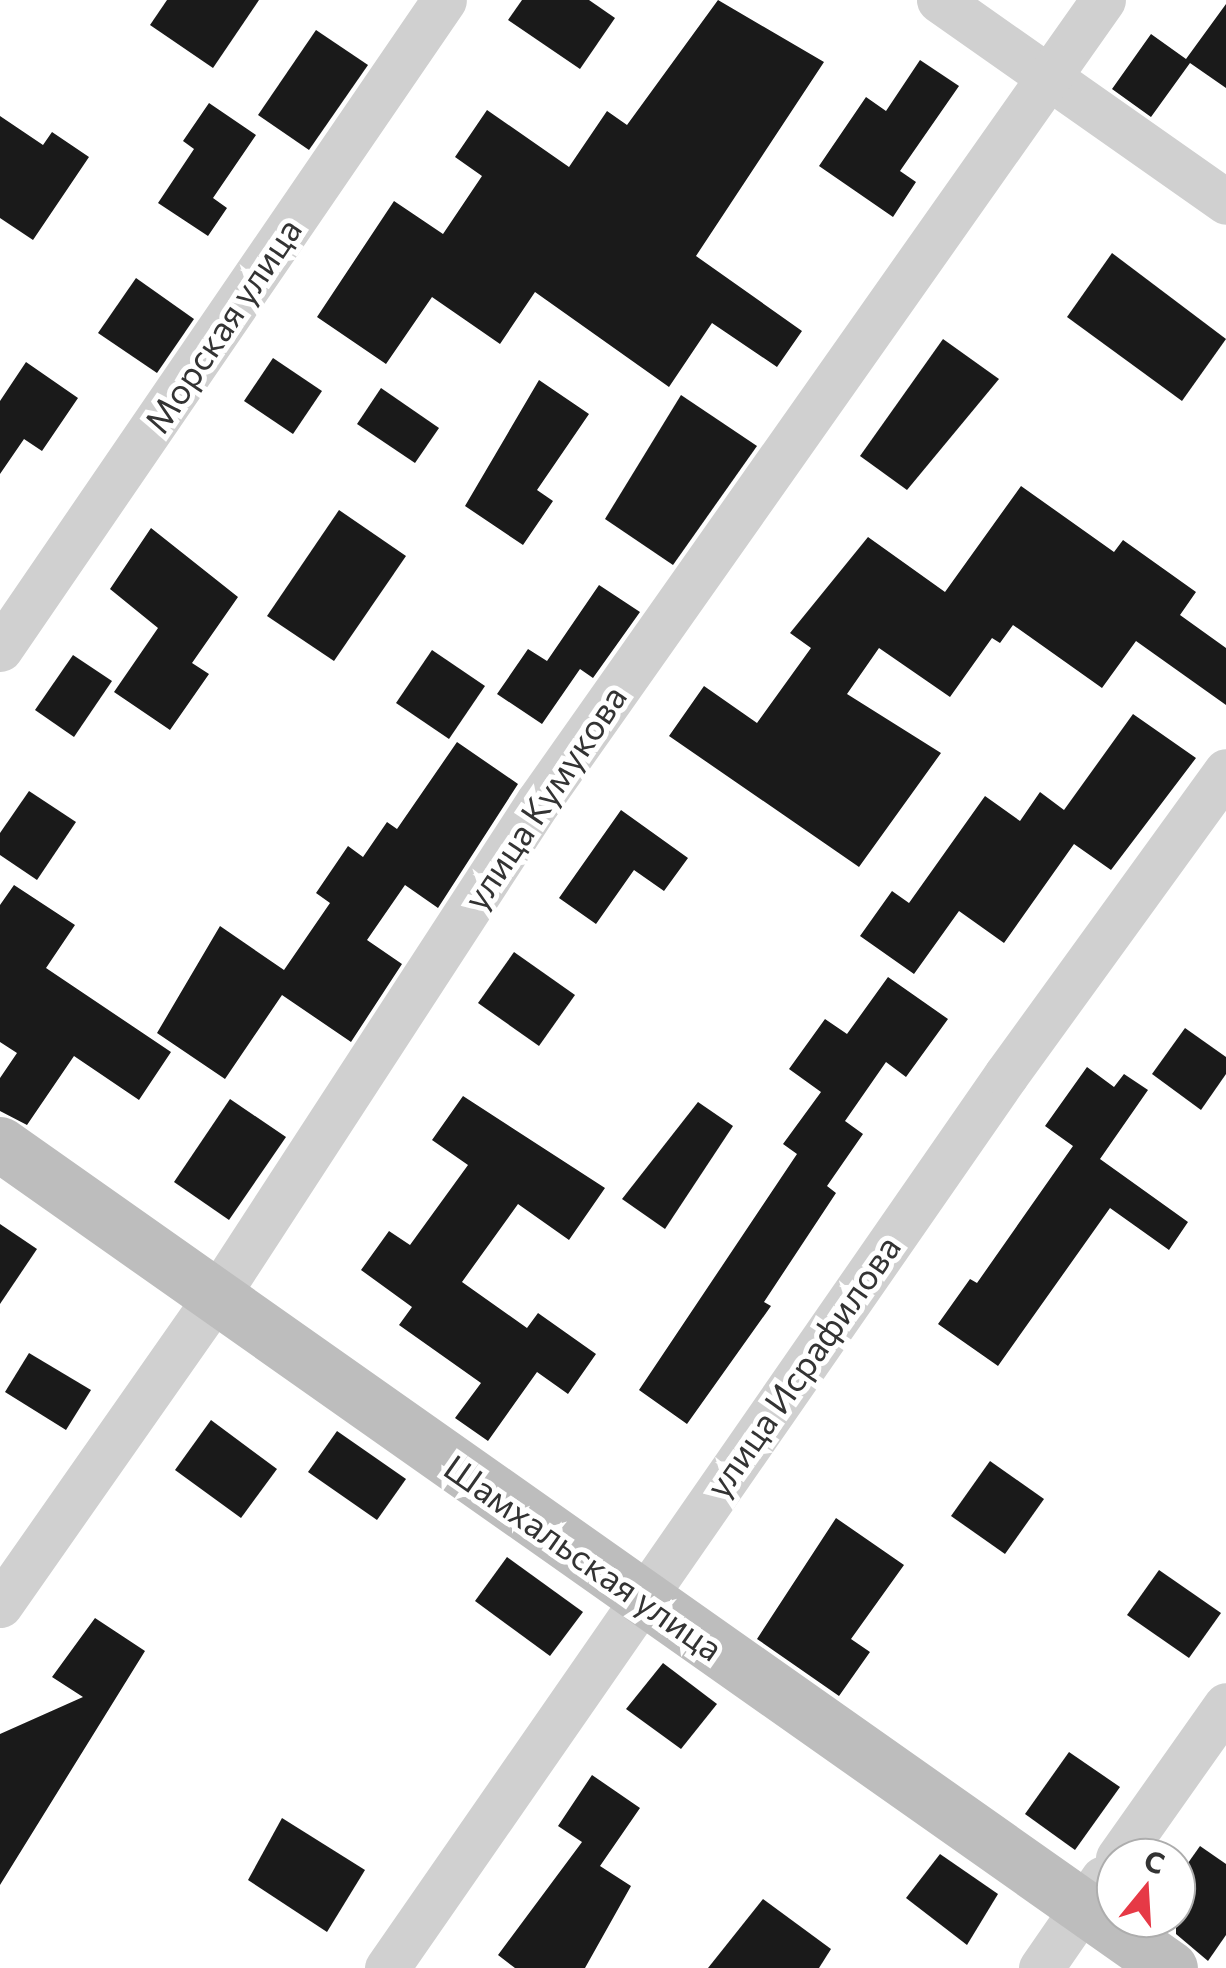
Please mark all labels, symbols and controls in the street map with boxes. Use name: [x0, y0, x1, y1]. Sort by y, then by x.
street label: Морская улица: [135, 210, 309, 440]
street label: улица Кумукова: [454, 677, 634, 917]
street label: улица Исрафилова: [696, 1227, 908, 1505]
street label: Шамхальская улица: [437, 1445, 731, 1669]
north arrow: [1096, 1838, 1196, 1938]
text: С: [1140, 1842, 1169, 1880]

